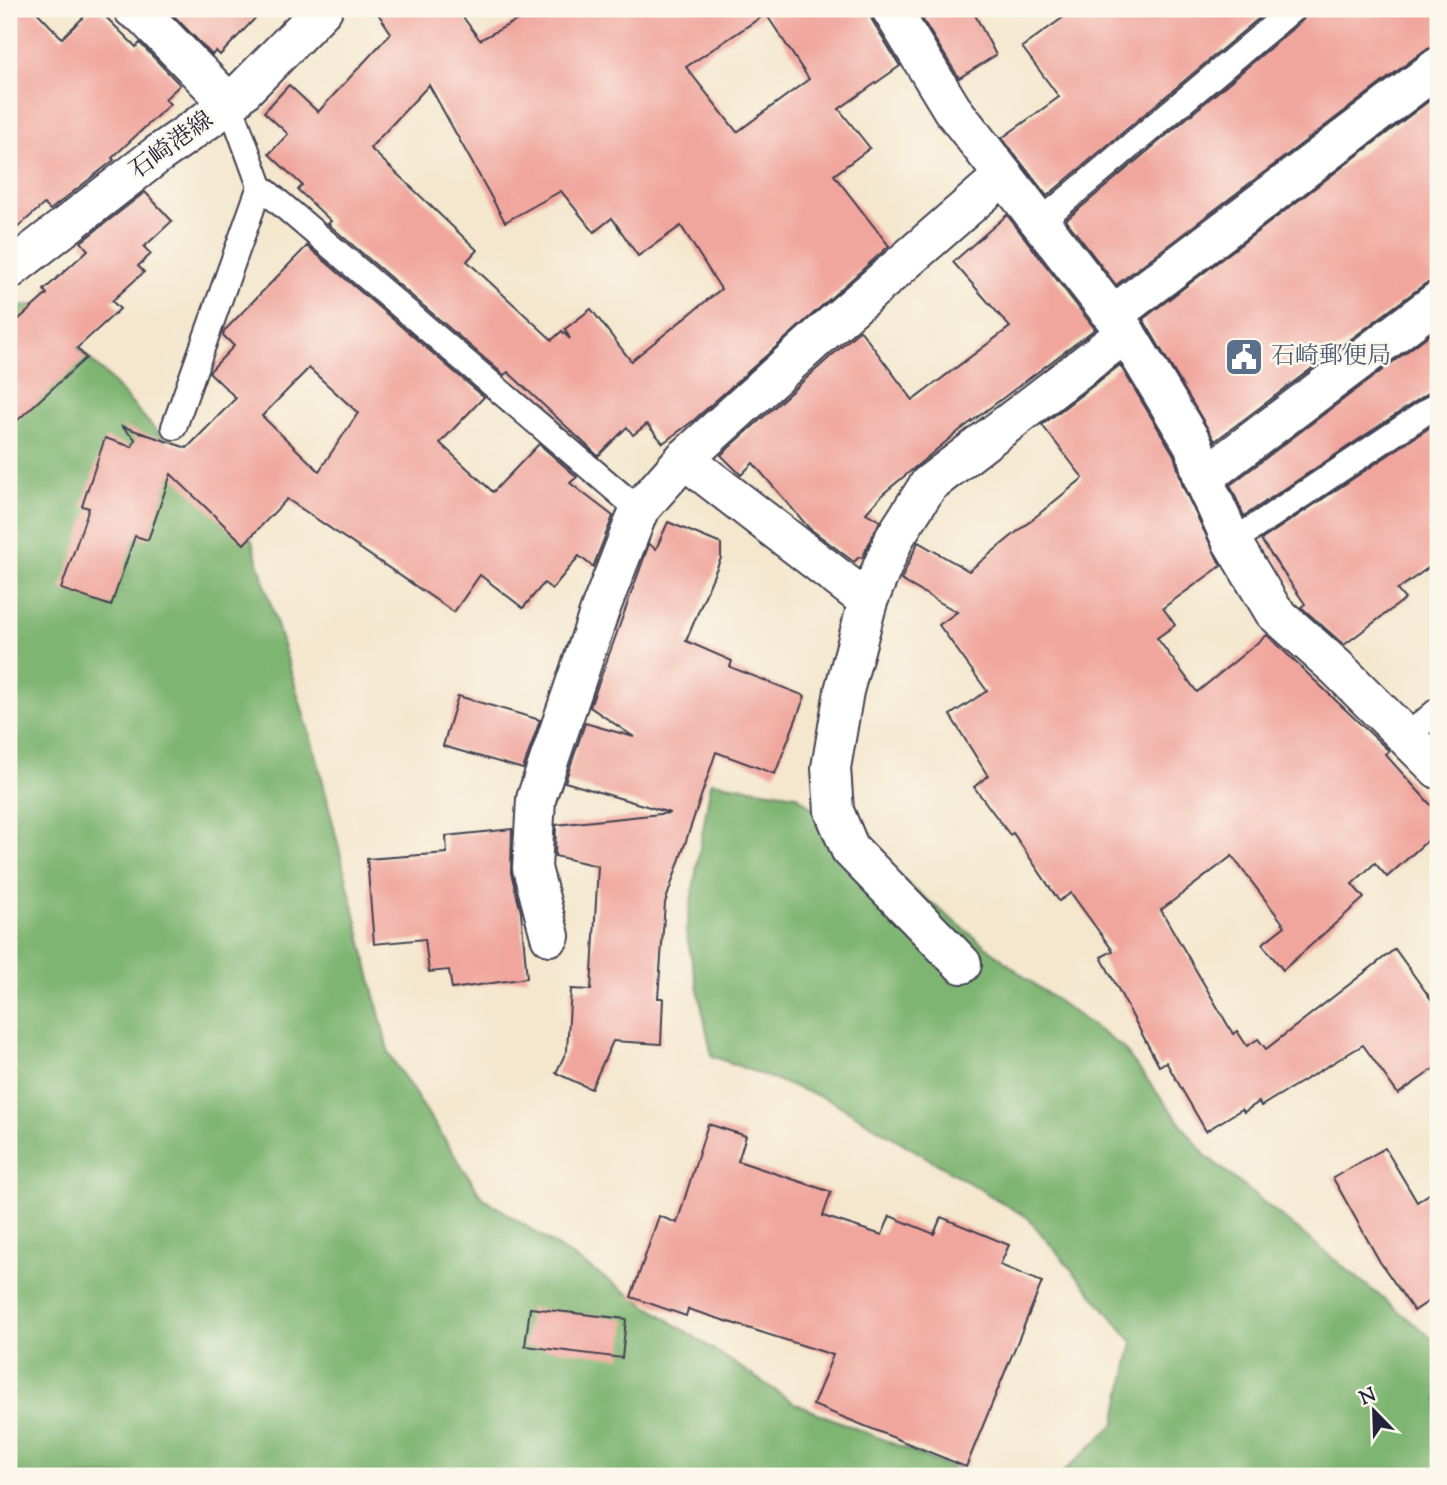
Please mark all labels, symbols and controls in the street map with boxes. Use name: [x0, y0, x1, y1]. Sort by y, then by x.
street label: 石崎港線: [123, 104, 221, 188]
public building icon: 石崎郵便局: [1223, 336, 1265, 378]
place label: 石崎郵便局: [1271, 340, 1391, 374]
north arrow: [1338, 1376, 1408, 1446]
text: N: [1356, 1382, 1381, 1413]

